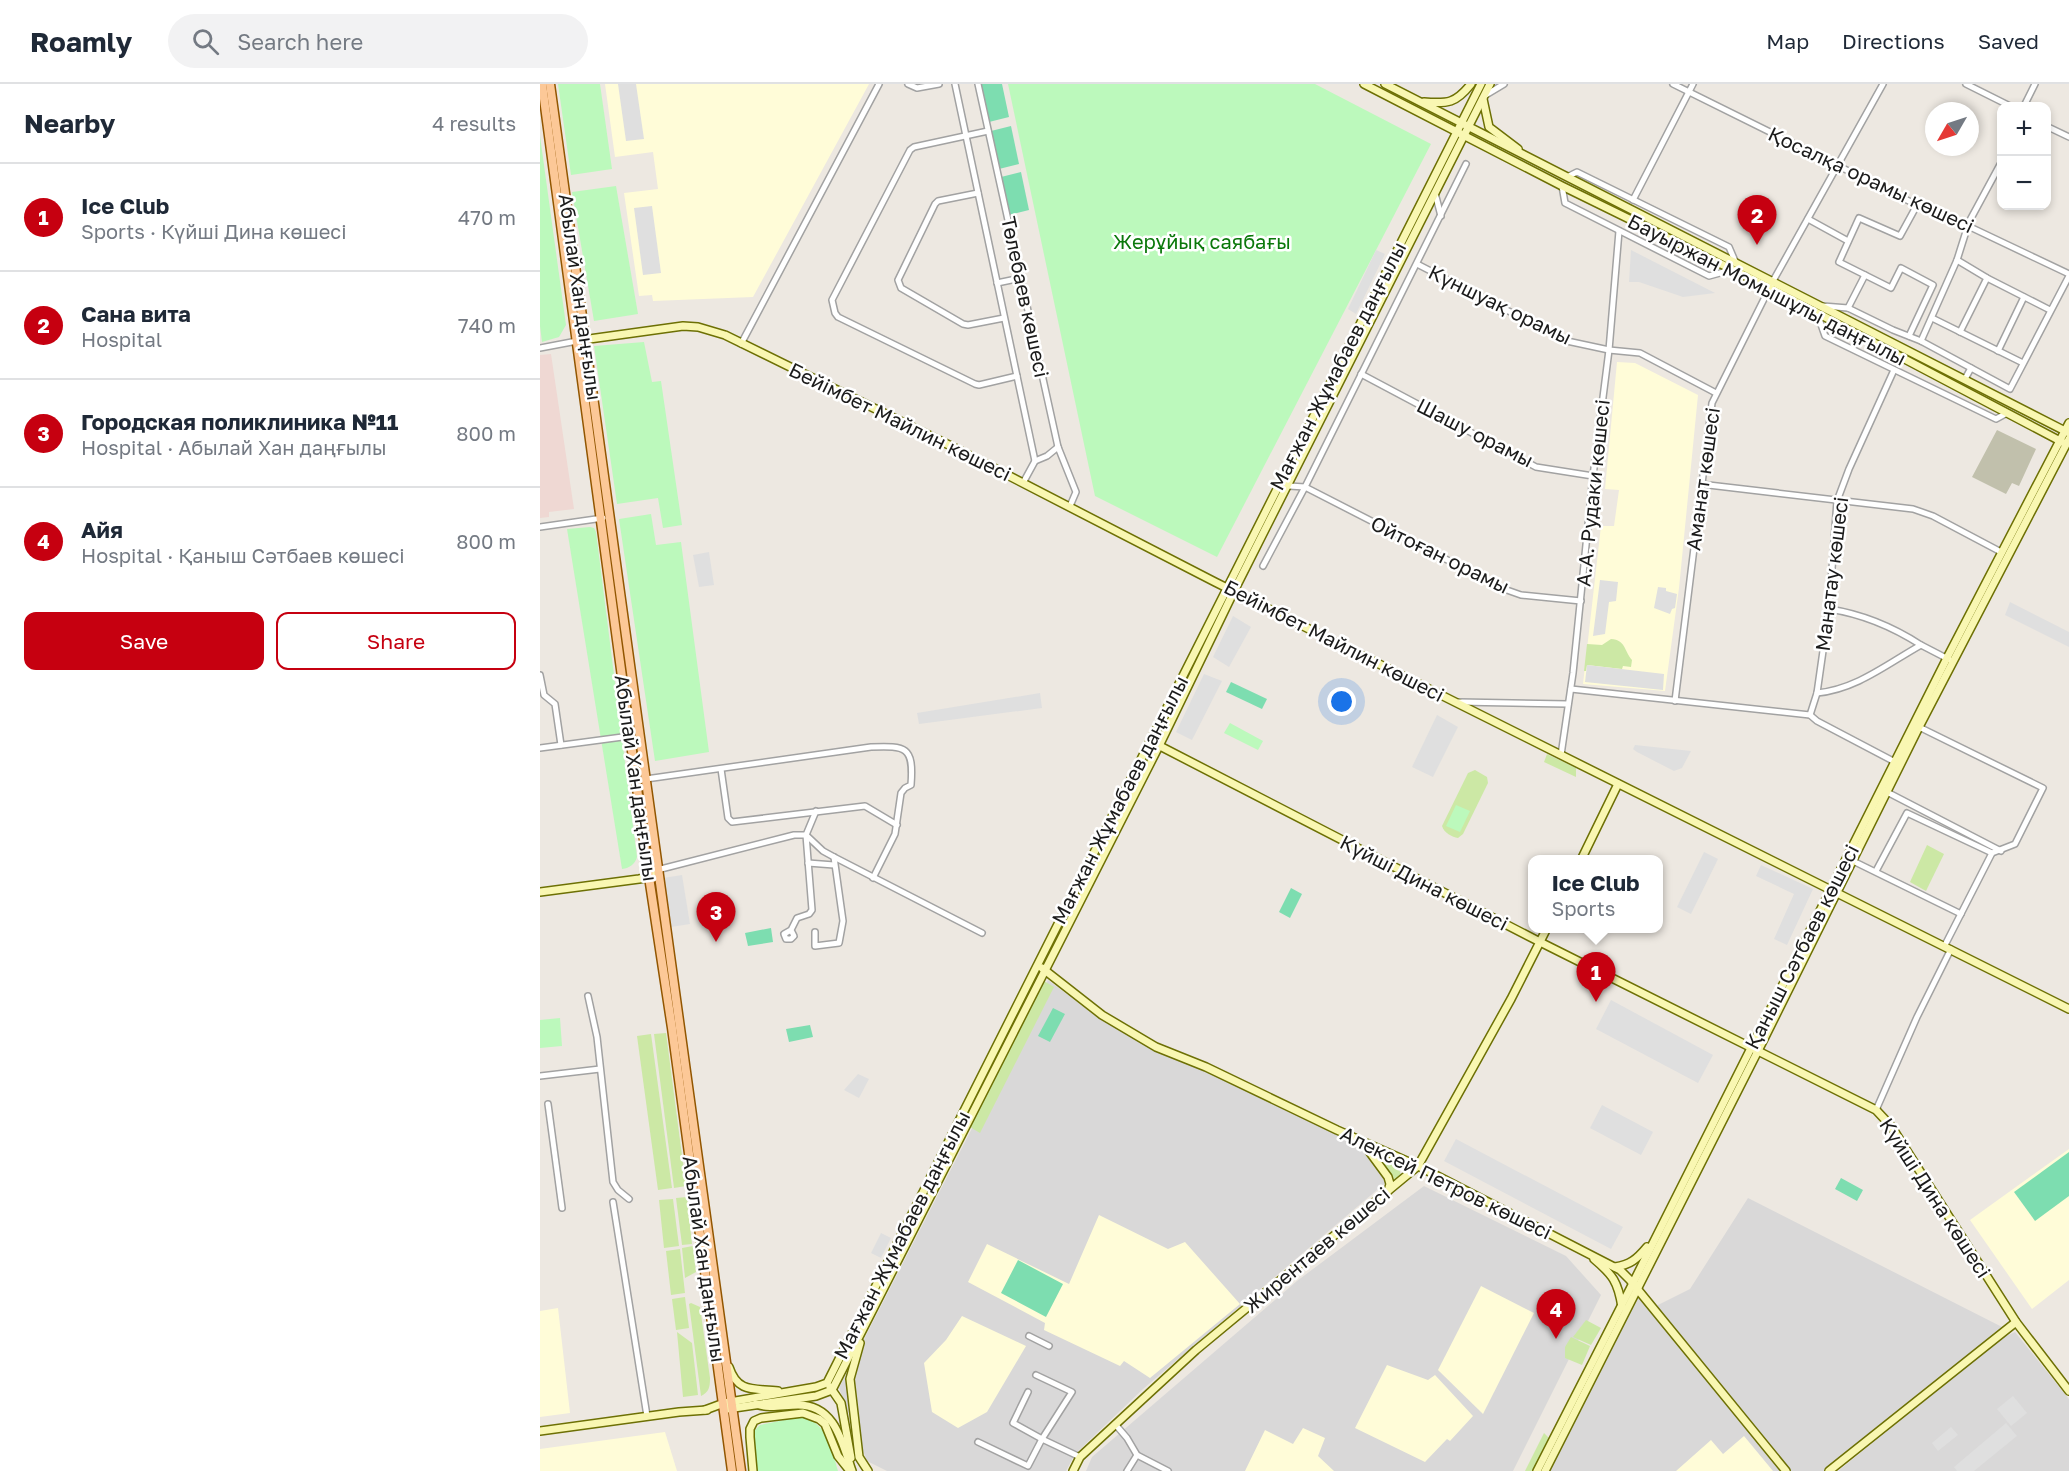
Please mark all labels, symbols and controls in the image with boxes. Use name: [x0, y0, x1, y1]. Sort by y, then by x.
search box: [168, 14, 588, 68]
text: Roamly: [30, 25, 132, 58]
icon: search: [189, 25, 222, 58]
text: Search here: [237, 28, 363, 55]
text: Map: [1766, 28, 1809, 54]
text: Directions: [1842, 28, 1945, 54]
text: Saved: [1978, 28, 2039, 54]
north arrow: [1925, 102, 1979, 156]
map controls: [1997, 102, 2051, 210]
button: +: [1997, 102, 2051, 156]
text: Nearby: [24, 108, 115, 139]
text: 4 results: [432, 111, 516, 135]
street label: Қосалқа орамы көшесі: [1765, 121, 1978, 237]
button: −: [1997, 156, 2051, 210]
text: Ice Club: [81, 192, 169, 219]
street label: Абылай Хан даңғылы: [555, 192, 607, 402]
pin: 2: [1738, 196, 1776, 245]
text: 1: [38, 205, 49, 229]
text: 470 m: [458, 205, 516, 229]
street label: Бауыржан Момышұлы даңғылы: [1624, 208, 1911, 371]
street label: Төлебаев көшесі: [997, 214, 1055, 379]
text: Sports · Күйші Дина көшесі: [81, 219, 347, 243]
park label: Жерұйық саябағы: [1113, 229, 1291, 254]
street label: Мағжан Жұмабаев даңғылы: [1264, 237, 1411, 494]
street label: Күншуақ орамы: [1425, 259, 1576, 350]
text: Сана вита: [81, 300, 191, 327]
text: 2: [37, 313, 50, 337]
text: 740 m: [458, 313, 516, 337]
text: Hospital: [81, 327, 162, 351]
street label: Бейімбет Майлин көшесі: [786, 357, 1015, 485]
street label: Шашу орамы: [1413, 392, 1538, 472]
street label: А.А. Рудаки көшесі: [1570, 398, 1614, 588]
street label: Аманат көшесі: [1680, 406, 1724, 552]
text: Городская поликлиника №11: [81, 408, 398, 435]
text: 3: [37, 421, 50, 445]
text: 800 m: [456, 421, 516, 445]
text: Hospital · Абылай Хан даңғылы: [81, 435, 387, 459]
street label: Манатау көшесі: [1810, 495, 1852, 652]
street label: Ойтоған орамы: [1367, 510, 1514, 598]
text: Айя: [81, 516, 123, 543]
text: 4: [37, 529, 50, 553]
text: 800 m: [456, 529, 516, 553]
text: Hospital · Қаныш Сәтбаев көшесі: [81, 543, 405, 567]
street label: Бейімбет Майлин көшесі: [1220, 574, 1449, 706]
button: Save: [24, 612, 264, 670]
button: Share: [276, 612, 516, 670]
street label: Мағжан Жұмабаев даңғылы: [1046, 671, 1193, 928]
street label: Абылай Хан даңғылы: [611, 673, 663, 883]
your location: [1327, 687, 1356, 716]
street label: Күйші Дина көшесі: [1336, 829, 1513, 936]
street label: Қаныш Сәтбаев көшесі: [1739, 840, 1863, 1053]
popup: [1528, 855, 1663, 933]
text: Ice Club: [1551, 869, 1640, 896]
pin: 3: [696, 892, 735, 942]
text: Sports: [1551, 896, 1615, 920]
pin: 1: [1576, 952, 1616, 1002]
street label: Мағжан Жұмабаев даңғылы: [828, 1106, 975, 1363]
street label: Күйші Дина көшесі: [1874, 1113, 1996, 1282]
street label: Алексей Петров көшесі: [1337, 1120, 1556, 1244]
street label: Абылай Хан даңғылы: [679, 1154, 731, 1364]
street label: Жирентаев көшесі: [1238, 1181, 1394, 1317]
pin: 4: [1536, 1290, 1576, 1339]

